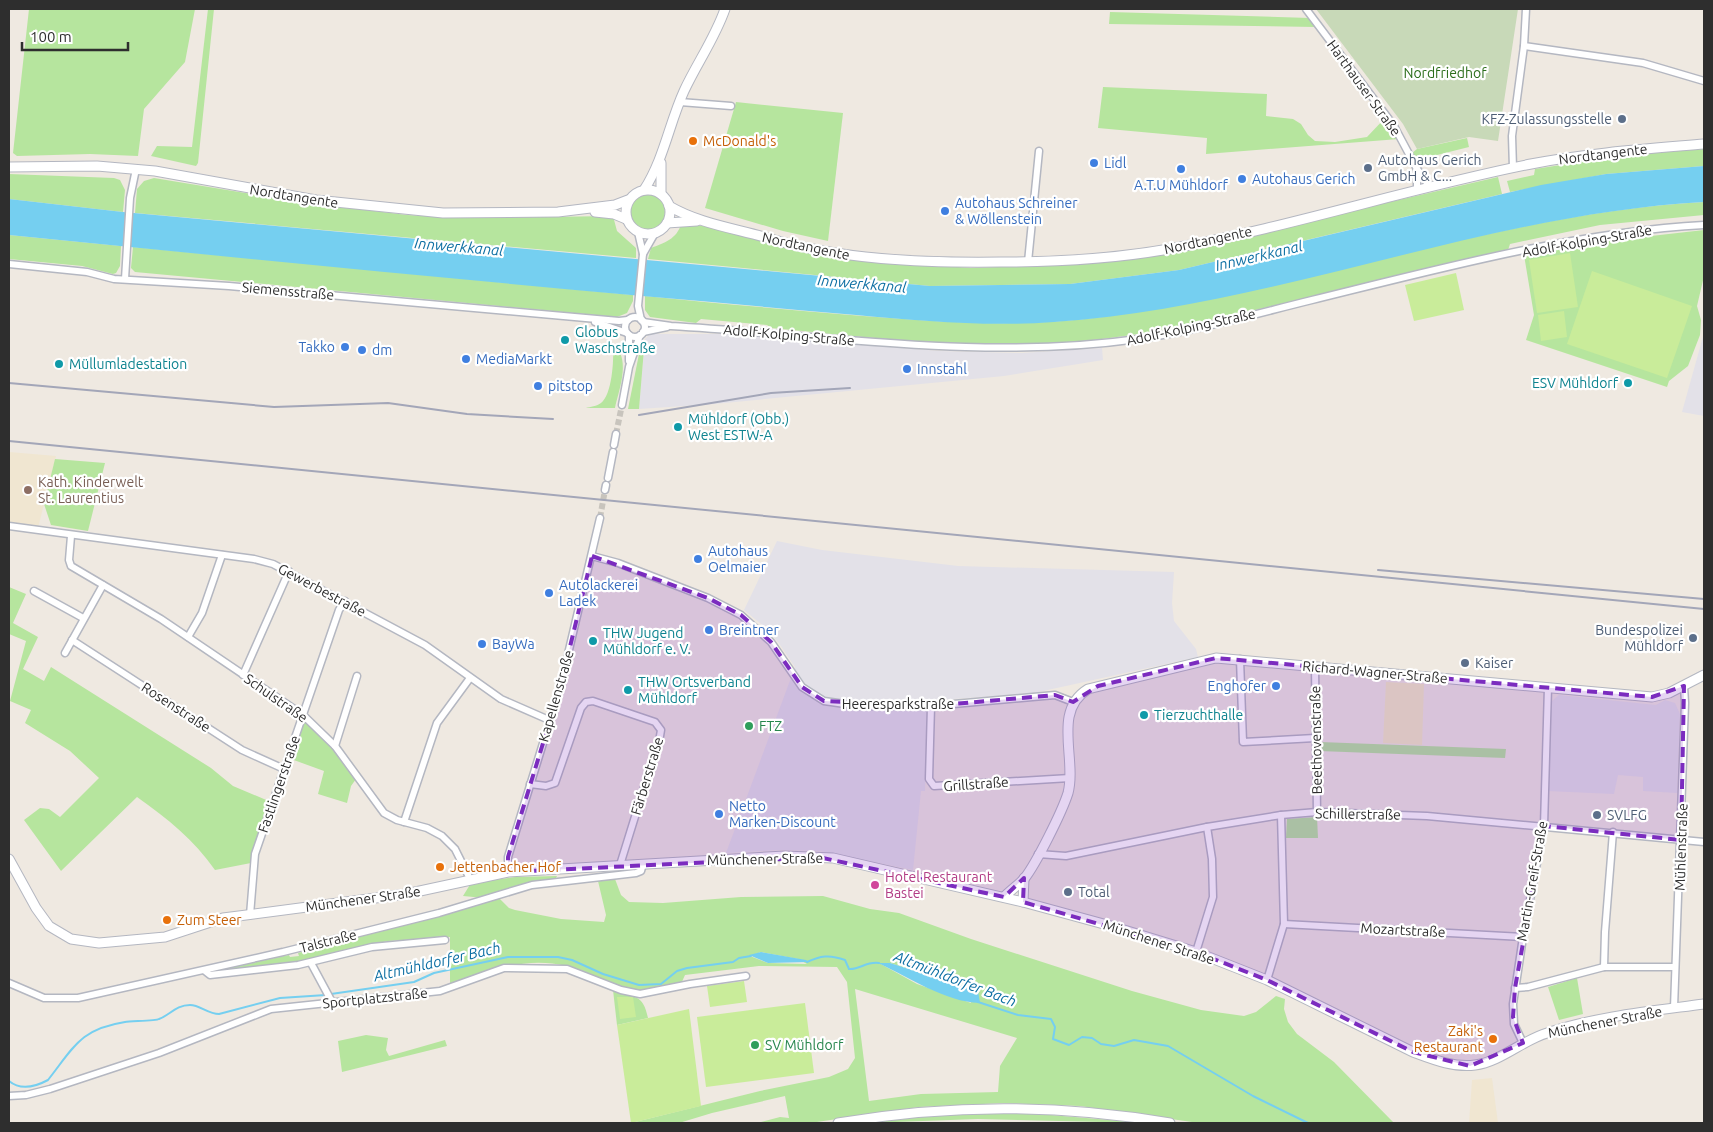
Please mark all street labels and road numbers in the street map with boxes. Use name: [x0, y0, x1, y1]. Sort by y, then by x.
street label: Harthauser Straße: [1324, 37, 1404, 139]
street label: Nordtangente: [1558, 141, 1648, 167]
street label: Nordtangente: [249, 181, 339, 211]
street label: Adolf-Kolping-Straße: [1521, 222, 1653, 260]
street label: Nordtangente: [1163, 223, 1253, 257]
street label: Nordtangente: [761, 229, 851, 263]
street label: Siemensstraße: [241, 279, 335, 303]
street label: Adolf-Kolping-Straße: [1125, 305, 1257, 349]
street label: Adolf-Kolping-Straße: [723, 321, 855, 349]
street label: Gewerbestraße: [275, 560, 369, 620]
street label: Kapellenstraße: [535, 648, 577, 744]
street label: Richard-Wagner-Straße: [1302, 658, 1448, 686]
street label: Schulstraße: [241, 670, 311, 726]
street label: Rosenstraße: [139, 679, 213, 735]
street label: Beethovenstraße: [1307, 685, 1325, 795]
street label: Heeresparkstraße: [842, 696, 954, 712]
street label: Fastlingerstraße: [255, 733, 303, 835]
street label: Färberstraße: [628, 735, 666, 817]
street label: Grillstraße: [943, 774, 1009, 794]
street label: Mühlenstraße: [1671, 803, 1691, 891]
street label: Schillerstraße: [1315, 805, 1401, 823]
street label: Martin-Greif-Straße: [1514, 820, 1550, 942]
street label: Münchener Straße: [707, 850, 823, 868]
street label: Münchener Straße: [304, 883, 422, 915]
street label: Münchener Straße: [1101, 916, 1217, 968]
street label: Mozartstraße: [1360, 920, 1446, 940]
street label: Talstraße: [298, 926, 358, 956]
street label: Sportplatzstraße: [322, 985, 428, 1011]
street label: Münchener Straße: [1546, 1003, 1664, 1041]

